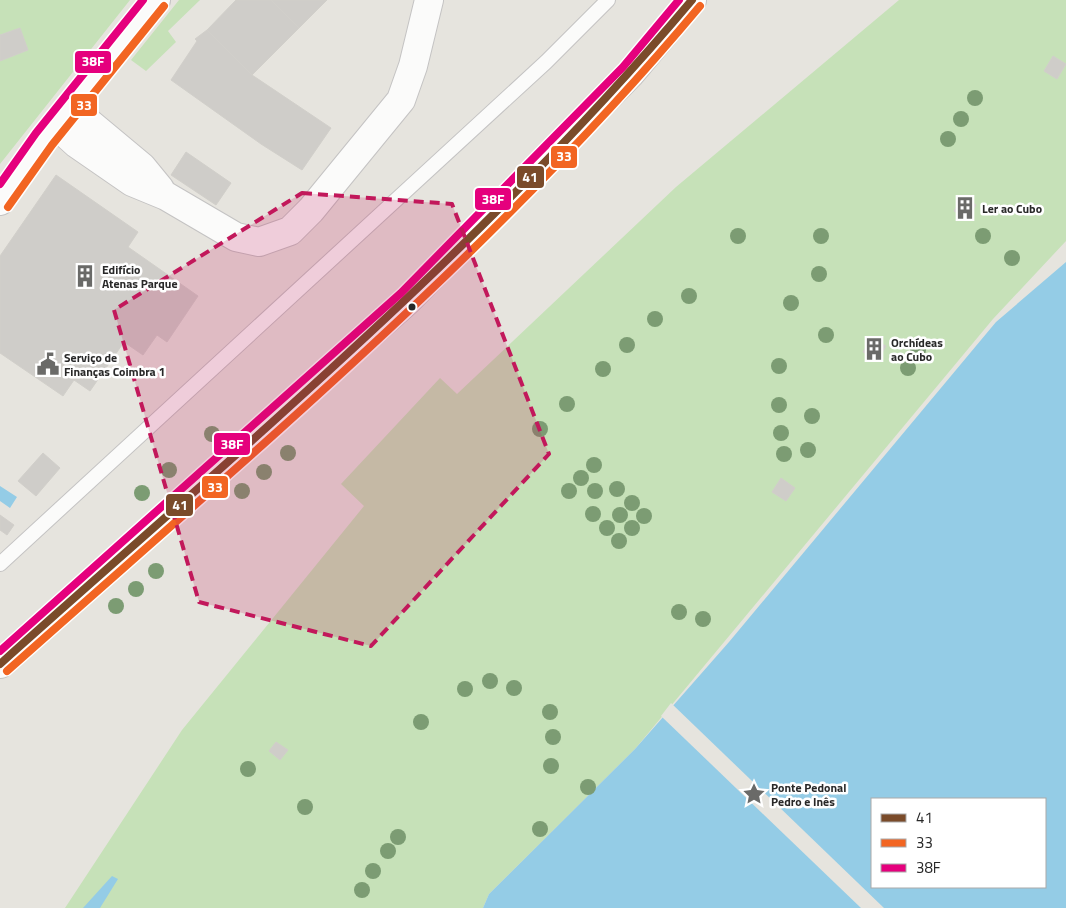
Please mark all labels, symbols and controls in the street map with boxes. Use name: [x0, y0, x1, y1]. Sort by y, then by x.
line badge: 38F: [74, 50, 112, 74]
text: 38F: [81, 50, 105, 71]
line badge: 33: [70, 93, 98, 117]
text: 33: [76, 94, 92, 115]
line badge: 33: [550, 145, 578, 169]
text: 33: [556, 145, 572, 166]
line badge: 41: [516, 165, 545, 189]
text: 41: [522, 166, 538, 187]
line badge: 38F: [474, 187, 512, 211]
text: 38F: [481, 188, 505, 209]
building icon: Ler ao Cubo: [952, 195, 978, 221]
place label: Ler ao Cubo: [982, 199, 1042, 218]
place label: Edifício Atenas Parque: [102, 260, 178, 293]
building icon: Edifício Atenas Parque: [72, 263, 98, 289]
unlabelled marker: [407, 302, 417, 312]
place label: Orchídeas ao Cubo: [891, 333, 943, 366]
building icon: Orchídeas ao Cubo: [861, 336, 887, 362]
place label: Serviço de Finanças Coimbra 1: [64, 348, 165, 381]
public building icon: Serviço de Finanças Coimbra 1: [35, 351, 61, 377]
line badge: 38F: [213, 432, 251, 456]
text: 38F: [220, 433, 244, 454]
line badge: 33: [201, 475, 229, 499]
text: 33: [207, 476, 223, 497]
line badge: 41: [165, 493, 194, 517]
text: 41: [172, 494, 188, 515]
place label: Ponte Pedonal Pedro e Inês: [771, 778, 846, 811]
place icon: Ponte Pedonal Pedro e Inês: [741, 781, 767, 807]
legend: [871, 798, 1046, 888]
text: 41: [916, 806, 933, 829]
text: 33: [916, 831, 933, 854]
text: 38F: [916, 856, 941, 879]

